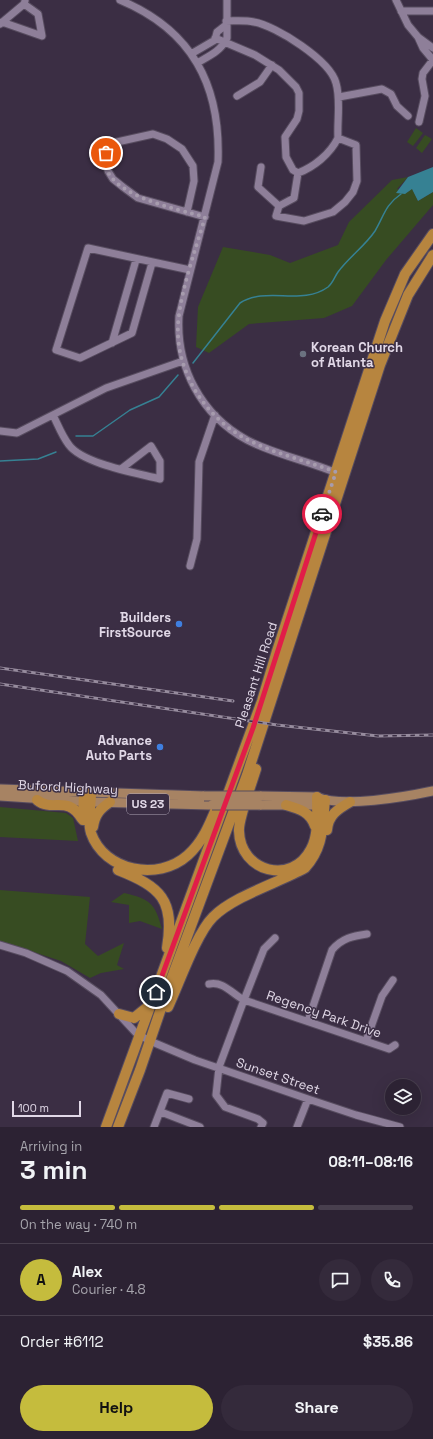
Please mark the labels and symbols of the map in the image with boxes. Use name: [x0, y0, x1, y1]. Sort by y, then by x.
pin: [89, 136, 123, 170]
place label: Korean Church of Atlanta: [311, 339, 403, 371]
marker: Korean Church of Atlanta: [298, 349, 308, 359]
courier: [302, 494, 342, 534]
place label: Builders FirstSource: [99, 609, 171, 641]
marker: Builders FirstSource: [174, 619, 184, 629]
street label: Pleasant Hill Road: [231, 620, 281, 730]
place label: Advance Auto Parts: [86, 732, 152, 764]
marker: Advance Auto Parts: [155, 742, 165, 752]
street label: Buford Highway: [18, 776, 118, 798]
road number: US 23: [127, 794, 169, 814]
pin: [139, 975, 173, 1009]
street label: Regency Park Drive: [264, 986, 384, 1042]
street label: Sunset Street: [234, 1054, 322, 1098]
scale bar: [12, 1099, 81, 1118]

